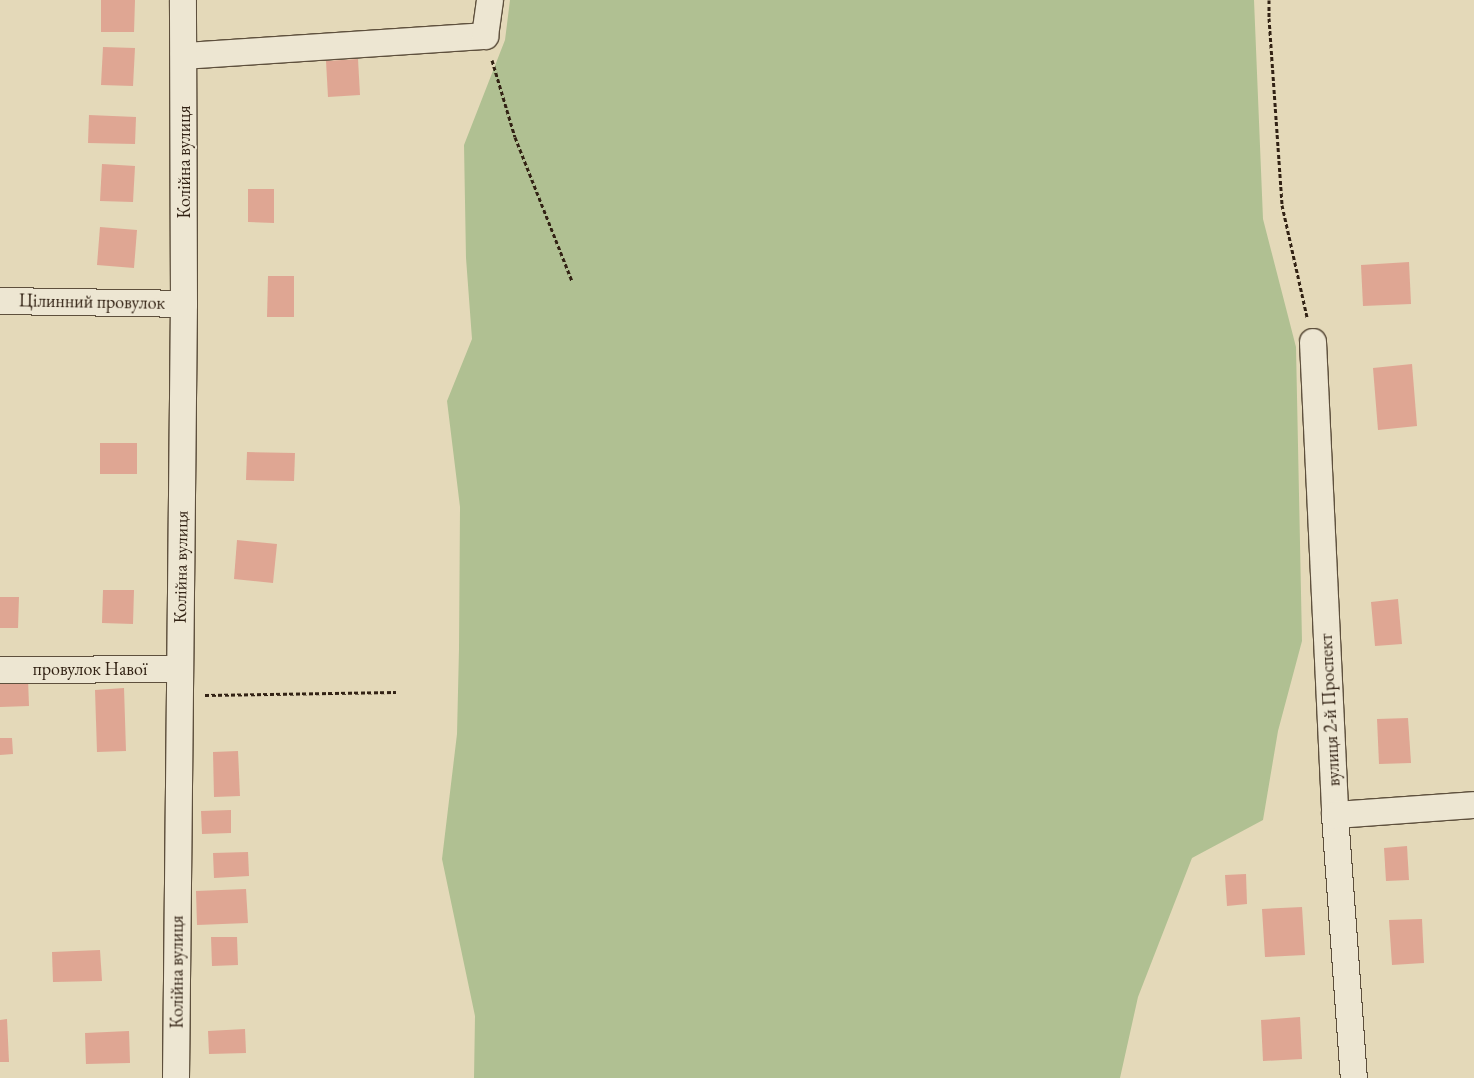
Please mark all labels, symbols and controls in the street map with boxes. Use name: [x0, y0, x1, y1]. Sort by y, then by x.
street label: Колійна вулиця: [173, 106, 195, 218]
street label: Цілинний провулок: [19, 290, 165, 314]
street label: Колійна вулиця: [169, 510, 193, 624]
street label: вулиця 2-й Проспект: [1315, 633, 1345, 787]
street label: провулок Навої: [33, 658, 147, 680]
street label: Колійна вулиця: [166, 916, 188, 1028]

